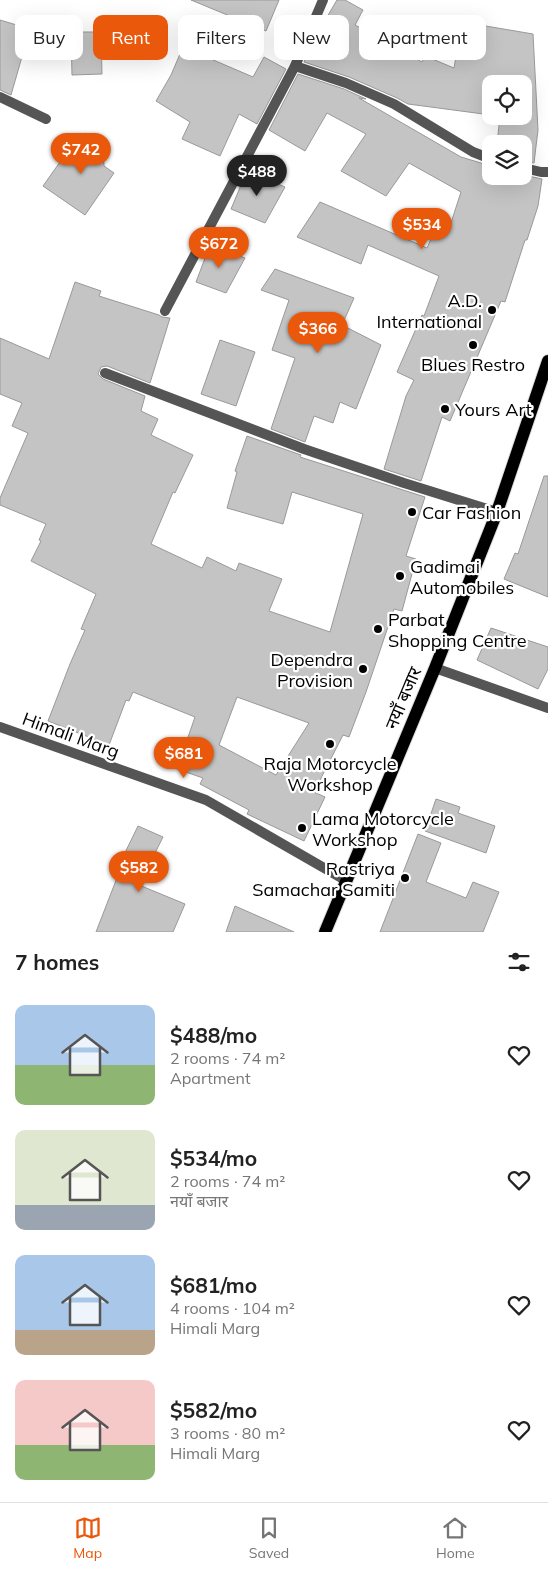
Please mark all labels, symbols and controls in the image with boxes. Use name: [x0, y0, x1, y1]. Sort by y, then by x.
chip: Buy: [15, 15, 83, 60]
chip: Rent: [93, 15, 168, 60]
chip: Filters: [178, 15, 264, 60]
chip: New: [274, 15, 349, 60]
chip: Apartment: [359, 15, 486, 60]
map controls: [482, 75, 532, 185]
button: locate: [482, 75, 532, 125]
pin: $742: [51, 132, 111, 175]
button: layers: [482, 135, 532, 185]
text: $742: [62, 139, 100, 159]
pin: $488: [227, 154, 287, 197]
text: $488: [238, 161, 276, 181]
pin: $534: [392, 208, 452, 250]
text: $534: [403, 214, 441, 234]
pin: $672: [189, 226, 249, 269]
text: $672: [200, 233, 238, 253]
place label: A.D. International: [376, 289, 482, 333]
marker: A.D. International: [486, 304, 498, 316]
pin: $366: [288, 312, 348, 354]
text: $366: [299, 318, 337, 338]
marker: Blues Restro: [467, 339, 479, 351]
place label: Blues Restro: [421, 353, 525, 376]
place label: Yours Art: [454, 398, 532, 421]
marker: Yours Art: [439, 403, 451, 415]
place label: Car Fashion: [422, 501, 521, 524]
marker: Car Fashion: [406, 506, 418, 518]
place label: Gadimai Automobiles: [410, 555, 514, 599]
marker: Gadimai Automobiles: [394, 570, 406, 582]
place label: Parbat Shopping Centre: [388, 608, 527, 652]
marker: Parbat Shopping Centre: [372, 623, 384, 635]
place label: Dependra Provision: [271, 648, 353, 692]
marker: Dependra Provision: [357, 663, 369, 675]
street label: नयाँ बजार: [380, 663, 427, 733]
street label: Himali Marg: [19, 707, 123, 763]
pin: $681: [154, 736, 214, 779]
marker: Raja Motorcycle Workshop: [324, 738, 336, 750]
text: $681: [165, 743, 203, 763]
place label: Raja Motorcycle Workshop: [264, 752, 396, 796]
place label: Lama Motorcycle Workshop: [312, 807, 454, 851]
marker: Lama Motorcycle Workshop: [296, 822, 308, 834]
pin: $582: [109, 850, 169, 893]
text: $582: [120, 857, 158, 877]
place label: Rastriya Samachar Samiti: [252, 857, 395, 901]
marker: Rastriya Samachar Samiti: [399, 872, 411, 884]
icon: filters: [505, 948, 533, 976]
text: 7 homes: [15, 949, 99, 975]
text: $488/mo: [170, 1022, 257, 1048]
icon: home: [55, 1025, 115, 1085]
icon: heart: [505, 1041, 533, 1069]
text: 2 rooms · 74 m²: [170, 1048, 285, 1068]
text: Apartment: [170, 1068, 251, 1088]
text: $534/mo: [170, 1145, 257, 1171]
icon: home: [55, 1150, 115, 1210]
icon: heart: [505, 1166, 533, 1194]
text: 2 rooms · 74 m²: [170, 1171, 285, 1191]
text: नयाँ बजार: [170, 1191, 228, 1211]
text: $681/mo: [170, 1272, 257, 1298]
icon: home: [55, 1275, 115, 1335]
icon: heart: [505, 1291, 533, 1319]
text: 4 rooms · 104 m²: [170, 1298, 295, 1318]
text: Himali Marg: [170, 1318, 260, 1338]
text: $582/mo: [170, 1397, 257, 1423]
icon: home: [55, 1400, 115, 1460]
icon: heart: [505, 1416, 533, 1444]
text: 3 rooms · 80 m²: [170, 1423, 285, 1443]
text: Himali Marg: [170, 1443, 260, 1463]
tab: Map: [73, 1514, 102, 1562]
tab: Saved: [249, 1514, 289, 1562]
tab: Home: [436, 1514, 475, 1562]

